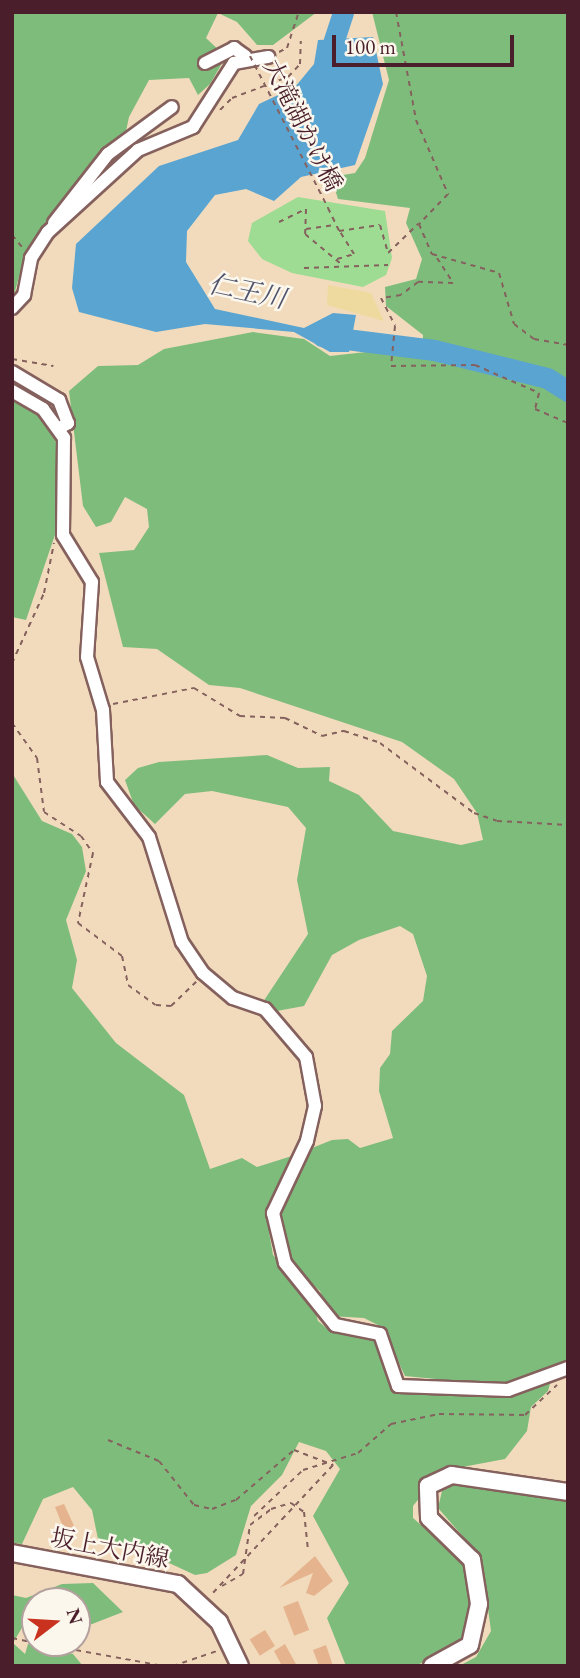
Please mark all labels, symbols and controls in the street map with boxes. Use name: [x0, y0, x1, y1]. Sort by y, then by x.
scale bar: [335, 21, 517, 65]
text: 100 m: [345, 33, 396, 60]
street label: 大滝湖かけ橋: [257, 54, 349, 196]
water label: 仁王川: [206, 269, 288, 315]
street label: 坂上大内線: [48, 1522, 172, 1574]
north arrow: [21, 1587, 91, 1657]
text: N: [60, 1605, 89, 1627]

